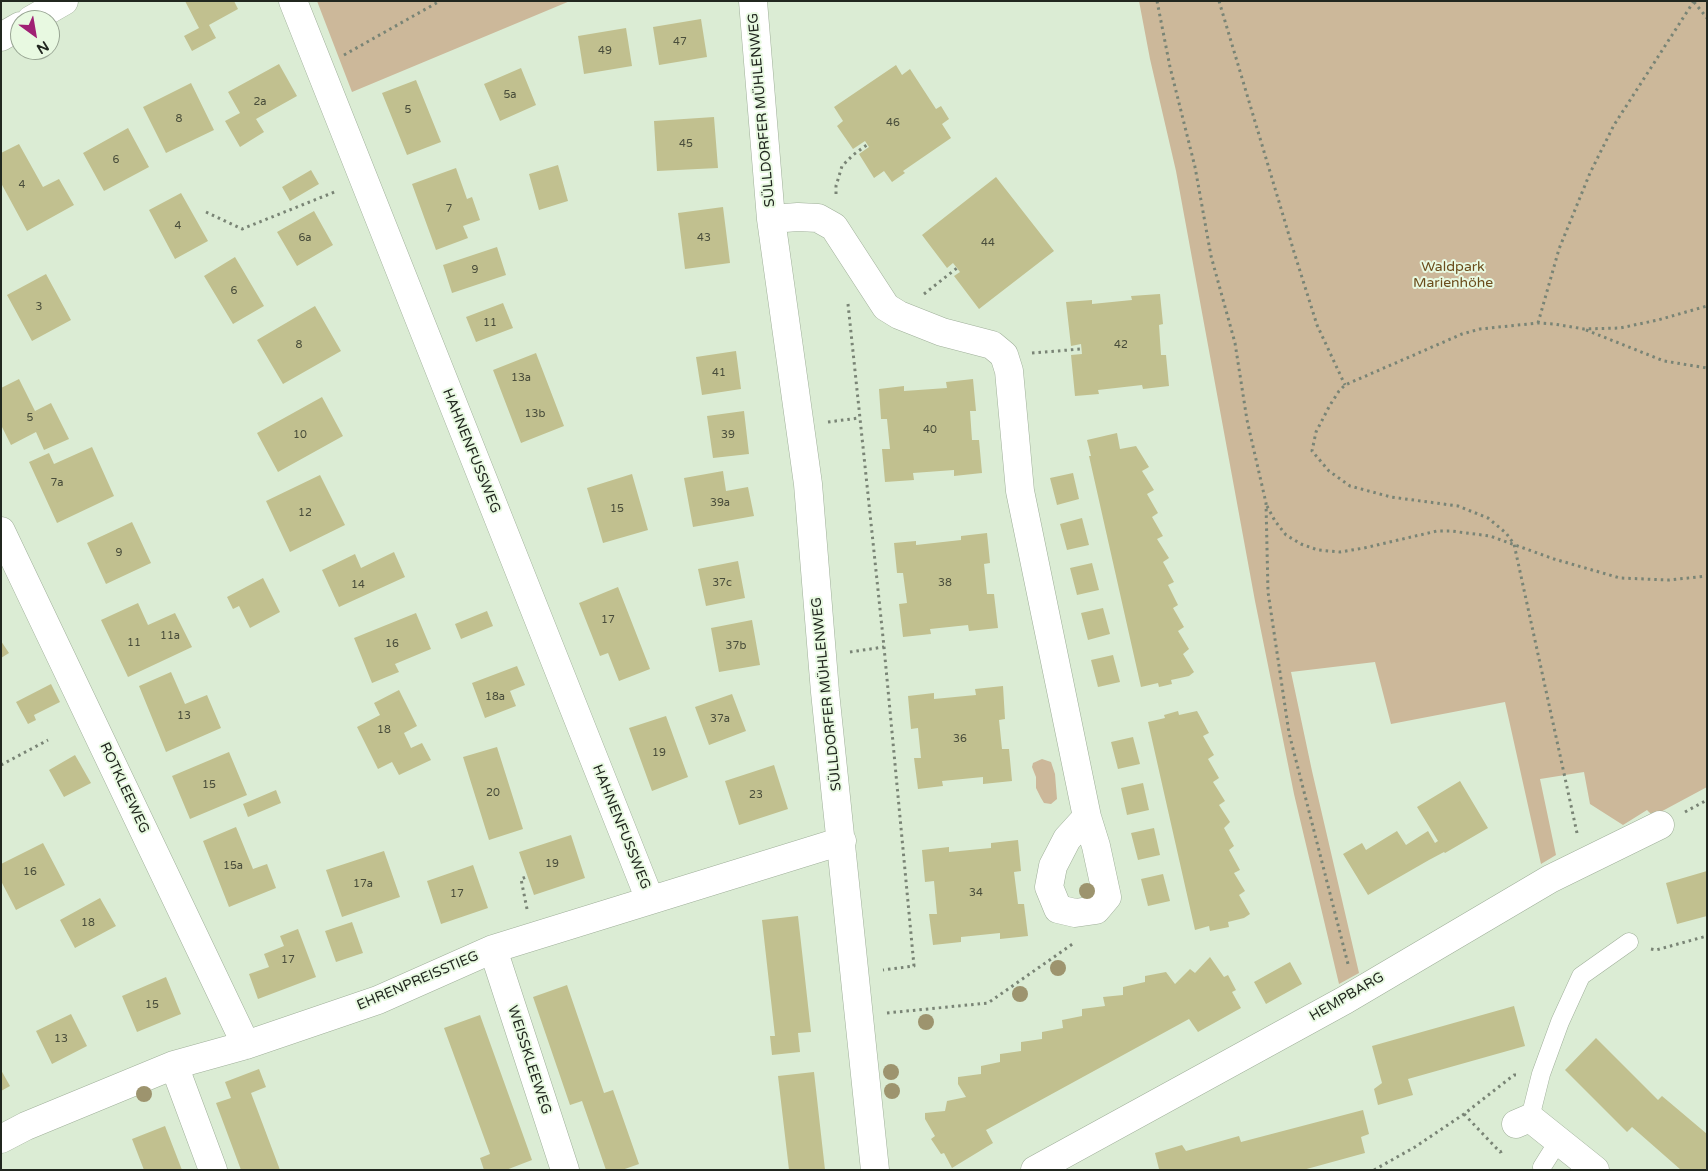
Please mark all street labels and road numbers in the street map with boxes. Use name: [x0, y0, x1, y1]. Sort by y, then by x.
street label: SÜLLDORFER MÜHLENWEG: [745, 12, 779, 208]
street label: HAHNENFUSSWEG: [438, 386, 504, 516]
street label: SÜLLDORFER MÜHLENWEG: [808, 596, 846, 792]
street label: ROTKLEEWEG: [96, 740, 152, 836]
street label: HAHNENFUSSWEG: [588, 762, 654, 892]
street label: EHRENPREISSTIEG: [355, 948, 481, 1014]
street label: HEMPBARG: [1307, 969, 1387, 1025]
street label: WEISSKLEEWEG: [504, 1004, 554, 1116]

